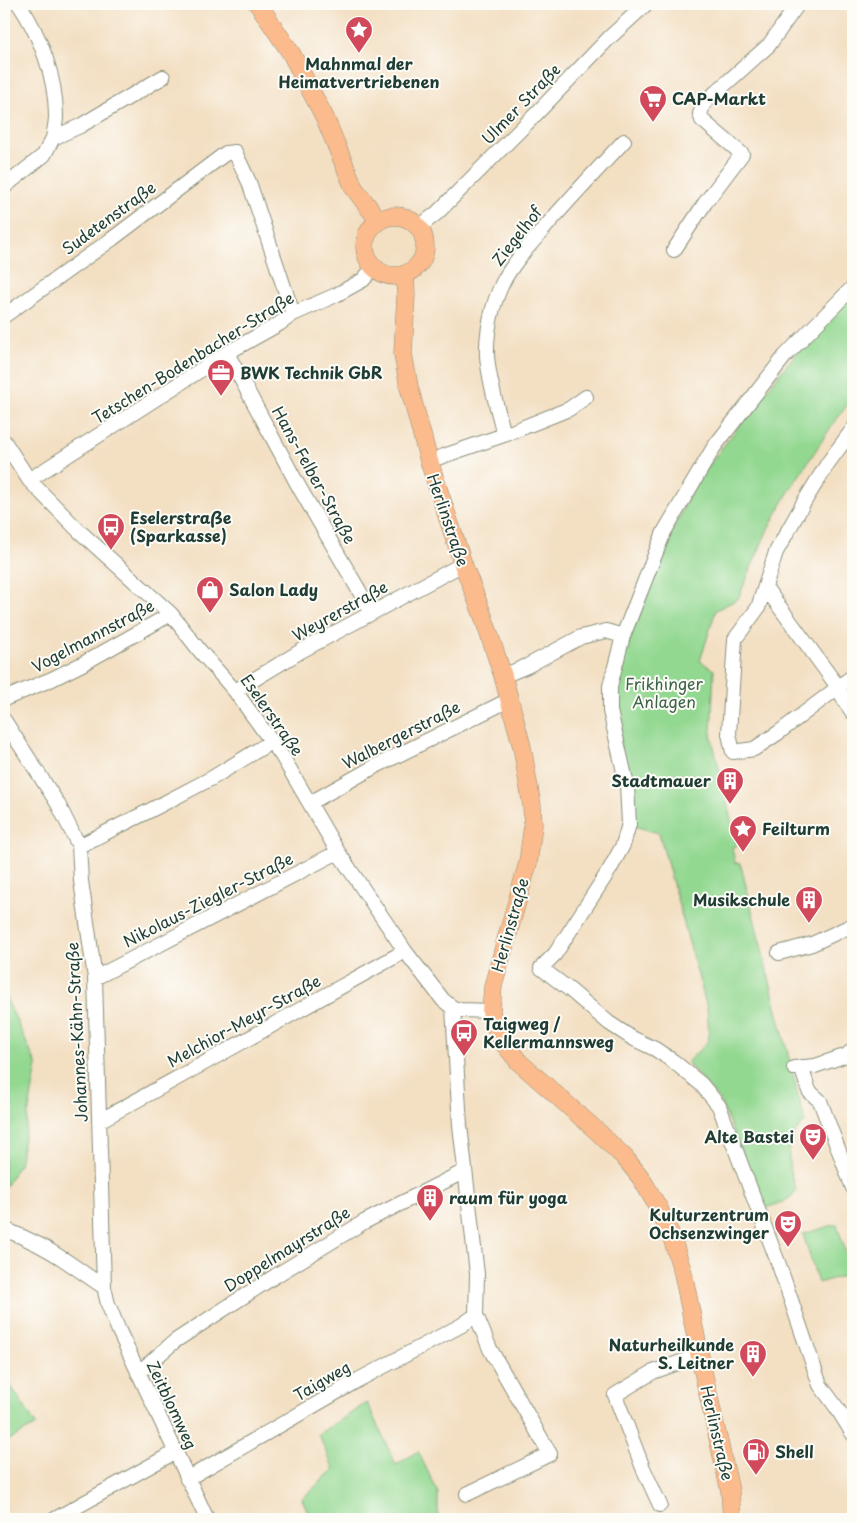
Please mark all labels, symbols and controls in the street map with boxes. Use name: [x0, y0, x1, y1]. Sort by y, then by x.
place icon: Mahnmal der Heimatvertriebenen: [344, 15, 374, 54]
place label: Mahnmal der Heimatvertriebenen: [279, 51, 439, 93]
street label: Ulmer Straße: [475, 57, 565, 149]
supermarket icon: CAP-Markt: [638, 84, 668, 123]
place label: CAP-Markt: [672, 86, 766, 110]
street label: Sudetenstraße: [57, 175, 160, 259]
street label: Ziegelhof: [485, 199, 548, 270]
street label: Tetschen-Bodenbacher-Straße: [87, 285, 298, 429]
office icon: BWK Technik GbR: [206, 358, 236, 397]
place label: BWK Technik GbR: [240, 360, 383, 384]
street label: Hans-Felber-Straße: [267, 401, 363, 548]
street label: Herlinstraße: [422, 470, 476, 569]
place label: Eselerstraße (Sparkasse): [130, 505, 232, 547]
bus stop icon: Eselerstraße (Sparkasse): [96, 512, 126, 551]
street label: Weyrerstraße: [287, 574, 392, 646]
shop icon: Salon Lady: [195, 575, 225, 614]
place label: Salon Lady: [229, 577, 318, 601]
street label: Vogelmannstraße: [27, 593, 158, 678]
street label: Eselerstraße: [236, 669, 310, 760]
park label: Frikhinger Anlagen: [625, 671, 704, 713]
street label: Walbergerstraße: [337, 694, 464, 774]
building icon: Stadtmauer: [715, 766, 745, 805]
place label: Stadtmauer: [611, 768, 712, 792]
place icon: Feilturm: [728, 814, 758, 853]
place label: Feilturm: [762, 816, 830, 840]
street label: Nikolaus-Ziegler-Straße: [118, 846, 297, 952]
street label: Herlinstraße: [484, 875, 534, 975]
building icon: Musikschule: [794, 885, 824, 924]
place label: Musikschule: [693, 887, 790, 911]
street label: Johannes-Kähn-Straße: [59, 941, 93, 1123]
street label: Melchior-Meyr-Straße: [162, 968, 325, 1072]
place label: Taigweg / Kellermannsweg: [483, 1011, 614, 1053]
bus stop icon: Taigweg / Kellermannsweg: [449, 1018, 479, 1057]
theatre icon: Alte Bastei: [798, 1122, 828, 1161]
place label: Alte Bastei: [705, 1124, 794, 1148]
building icon: raum für yoga: [415, 1183, 445, 1222]
place label: raum für yoga: [449, 1185, 568, 1209]
street label: Doppelmayrstraße: [219, 1200, 354, 1297]
place label: Kulturzentrum Ochsenzwinger: [649, 1202, 770, 1244]
theatre icon: Kulturzentrum Ochsenzwinger: [773, 1209, 803, 1248]
place label: Naturheilkunde S. Leitner: [609, 1332, 735, 1374]
building icon: Naturheilkunde S. Leitner: [738, 1339, 768, 1378]
street label: Taigweg: [288, 1354, 355, 1406]
street label: Zeitblomweg: [142, 1356, 204, 1453]
street label: Herlinstraße: [695, 1383, 741, 1483]
fuel station icon: Shell: [741, 1437, 771, 1476]
place label: Shell: [775, 1439, 814, 1463]

